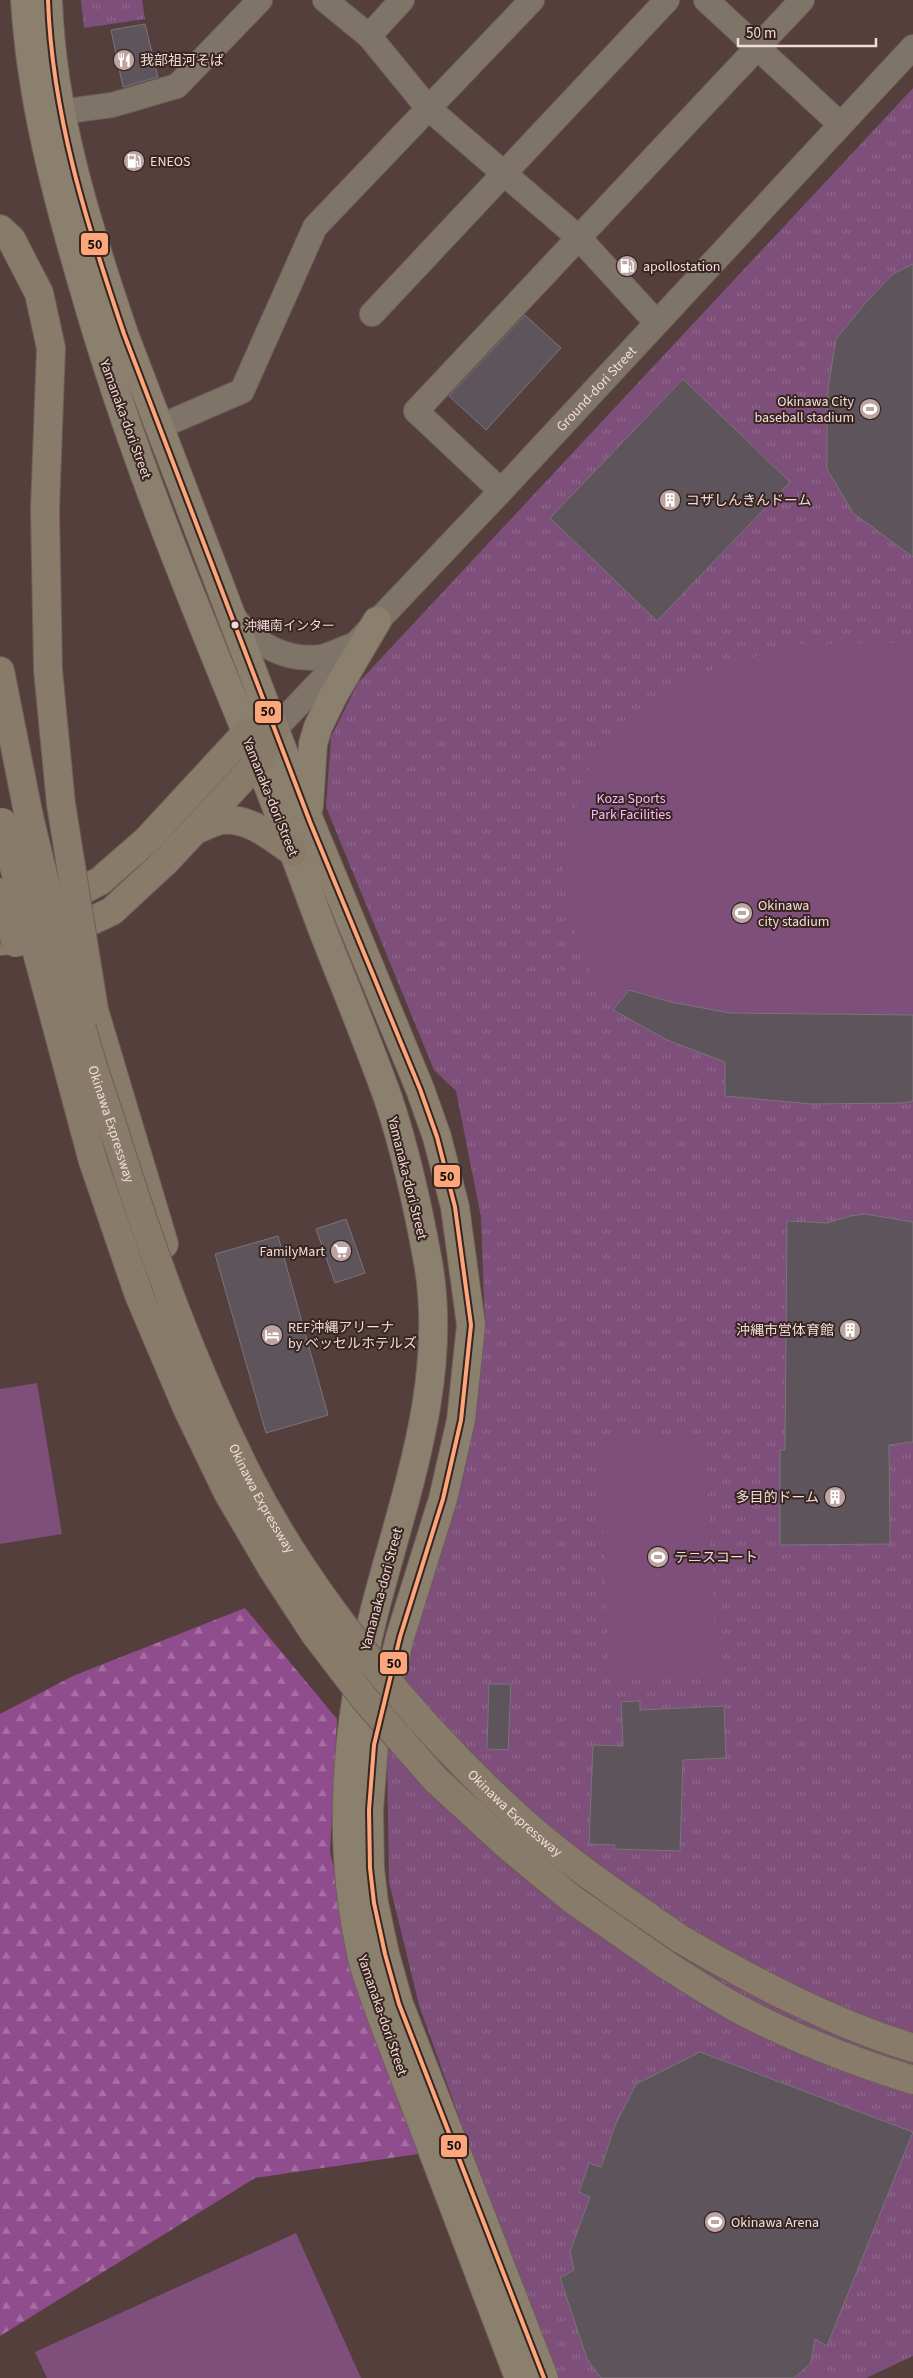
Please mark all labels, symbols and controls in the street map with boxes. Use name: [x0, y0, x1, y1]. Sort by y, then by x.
scale bar: [738, 15, 876, 47]
text: 50 m: [746, 23, 776, 44]
restaurant icon: 我部祖河そば: [112, 48, 136, 72]
place label: 我部祖河そば: [140, 51, 224, 71]
fuel station icon: ENEOS: [122, 149, 146, 173]
place label: ENEOS: [150, 152, 191, 172]
line badge: 50: [80, 232, 109, 256]
text: 50: [88, 235, 102, 255]
fuel station icon: apollostation: [615, 254, 639, 278]
place label: apollostation: [643, 257, 720, 277]
street label: Ground-dori Street: [552, 342, 642, 436]
street label: Yamanaka-dori Street: [94, 356, 156, 482]
place label: Okinawa City baseball stadium: [755, 392, 854, 428]
sports icon: Okinawa City baseball stadium: [858, 397, 882, 421]
building icon: コザしんきんドーム: [658, 488, 682, 512]
place label: コザしんきんドーム: [686, 491, 812, 511]
place label: 沖縄南インター: [244, 617, 335, 635]
marker: 沖縄南インター: [230, 620, 240, 630]
line badge: 50: [254, 700, 282, 724]
text: 50: [261, 702, 275, 722]
street label: Yamanaka-dori Street: [237, 734, 303, 860]
park label: Koza Sports Park Facilities: [591, 789, 671, 825]
place label: Okinawa city stadium: [758, 896, 829, 932]
sports icon: Okinawa city stadium: [730, 901, 754, 925]
street label: Okinawa Expressway: [82, 1063, 139, 1186]
street label: Yamanaka-dori Street: [382, 1114, 432, 1242]
line badge: 50: [433, 1164, 461, 1188]
text: 50: [440, 1167, 454, 1187]
supermarket icon: FamilyMart: [329, 1239, 353, 1263]
place label: FamilyMart: [260, 1242, 325, 1262]
place label: REF沖縄アリーナ by ベッセルホテルズ: [288, 1318, 417, 1354]
building icon: 沖縄市営体育館: [838, 1318, 862, 1342]
place label: 沖縄市営体育館: [736, 1321, 834, 1341]
hotel icon: REF沖縄アリーナ by ベッセルホテルズ: [260, 1323, 284, 1347]
street label: Okinawa Expressway: [223, 1440, 300, 1558]
building icon: 多目的ドーム: [823, 1485, 847, 1509]
place label: 多目的ドーム: [735, 1488, 819, 1508]
street label: Yamanaka-dori Street: [356, 1526, 408, 1654]
sports icon: テニスコート: [646, 1545, 670, 1569]
place label: テニスコート: [674, 1548, 758, 1568]
line badge: 50: [379, 1651, 408, 1675]
text: 50: [387, 1654, 401, 1674]
street label: Okinawa Expressway: [462, 1765, 567, 1862]
street label: Yamanaka-dori Street: [352, 1952, 412, 2078]
line badge: 50: [440, 2134, 468, 2158]
text: 50: [447, 2136, 461, 2156]
sports icon: Okinawa Arena: [703, 2210, 727, 2234]
place label: Okinawa Arena: [731, 2213, 819, 2233]

